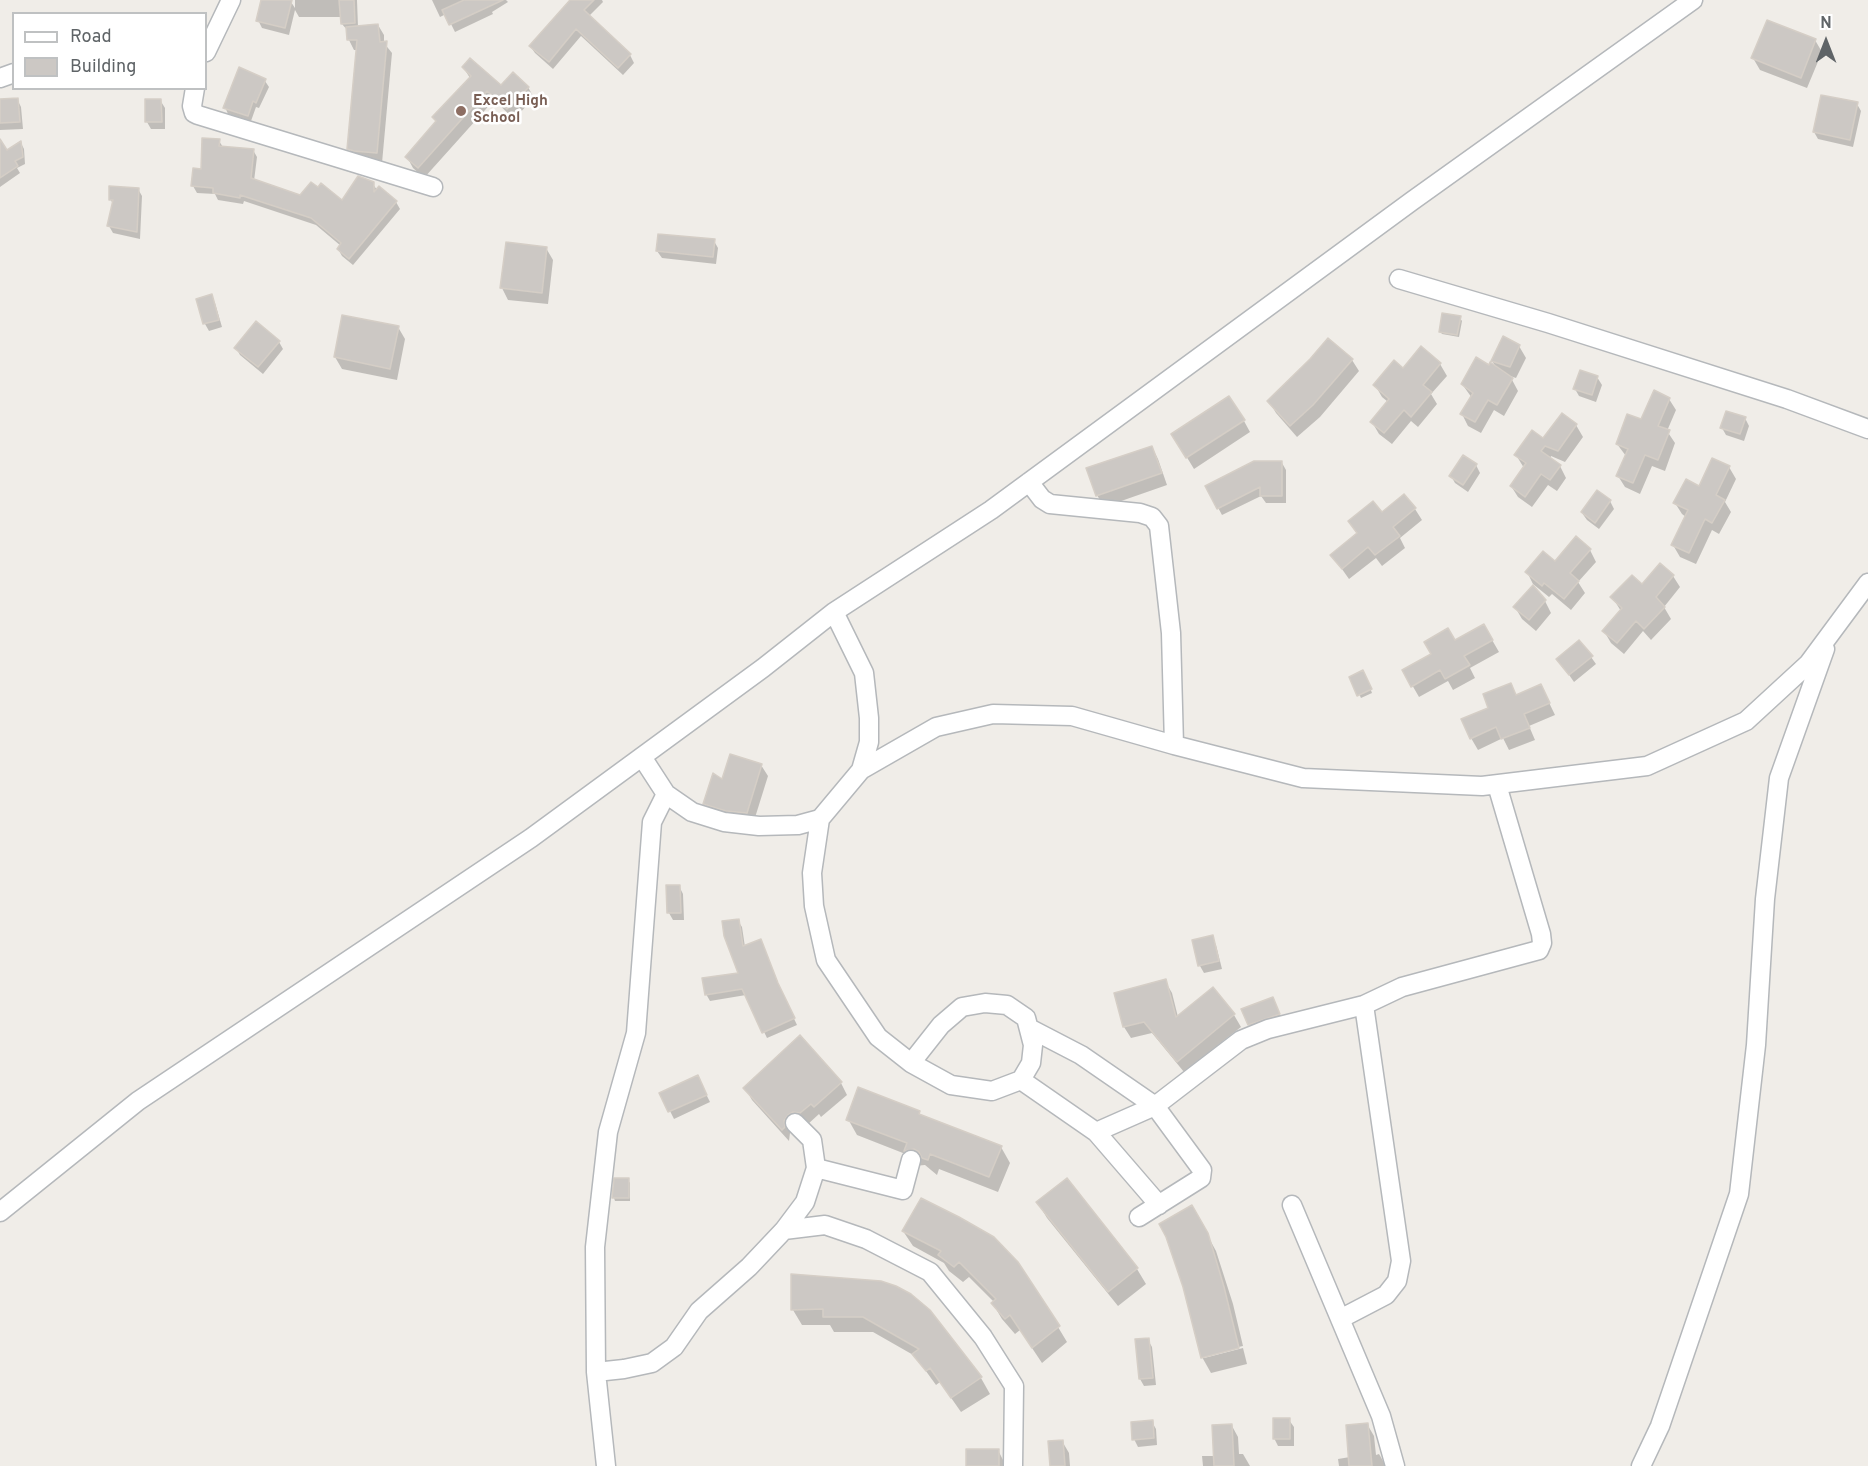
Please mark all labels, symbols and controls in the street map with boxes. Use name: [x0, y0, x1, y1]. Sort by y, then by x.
legend: [12, 12, 207, 90]
north arrow: [1796, 12, 1856, 72]
text: N: [1820, 14, 1832, 34]
text: Road: [70, 26, 112, 49]
text: Building: [70, 56, 136, 79]
place label: Excel High School: [473, 93, 548, 128]
marker: Excel High School: [454, 104, 468, 118]

